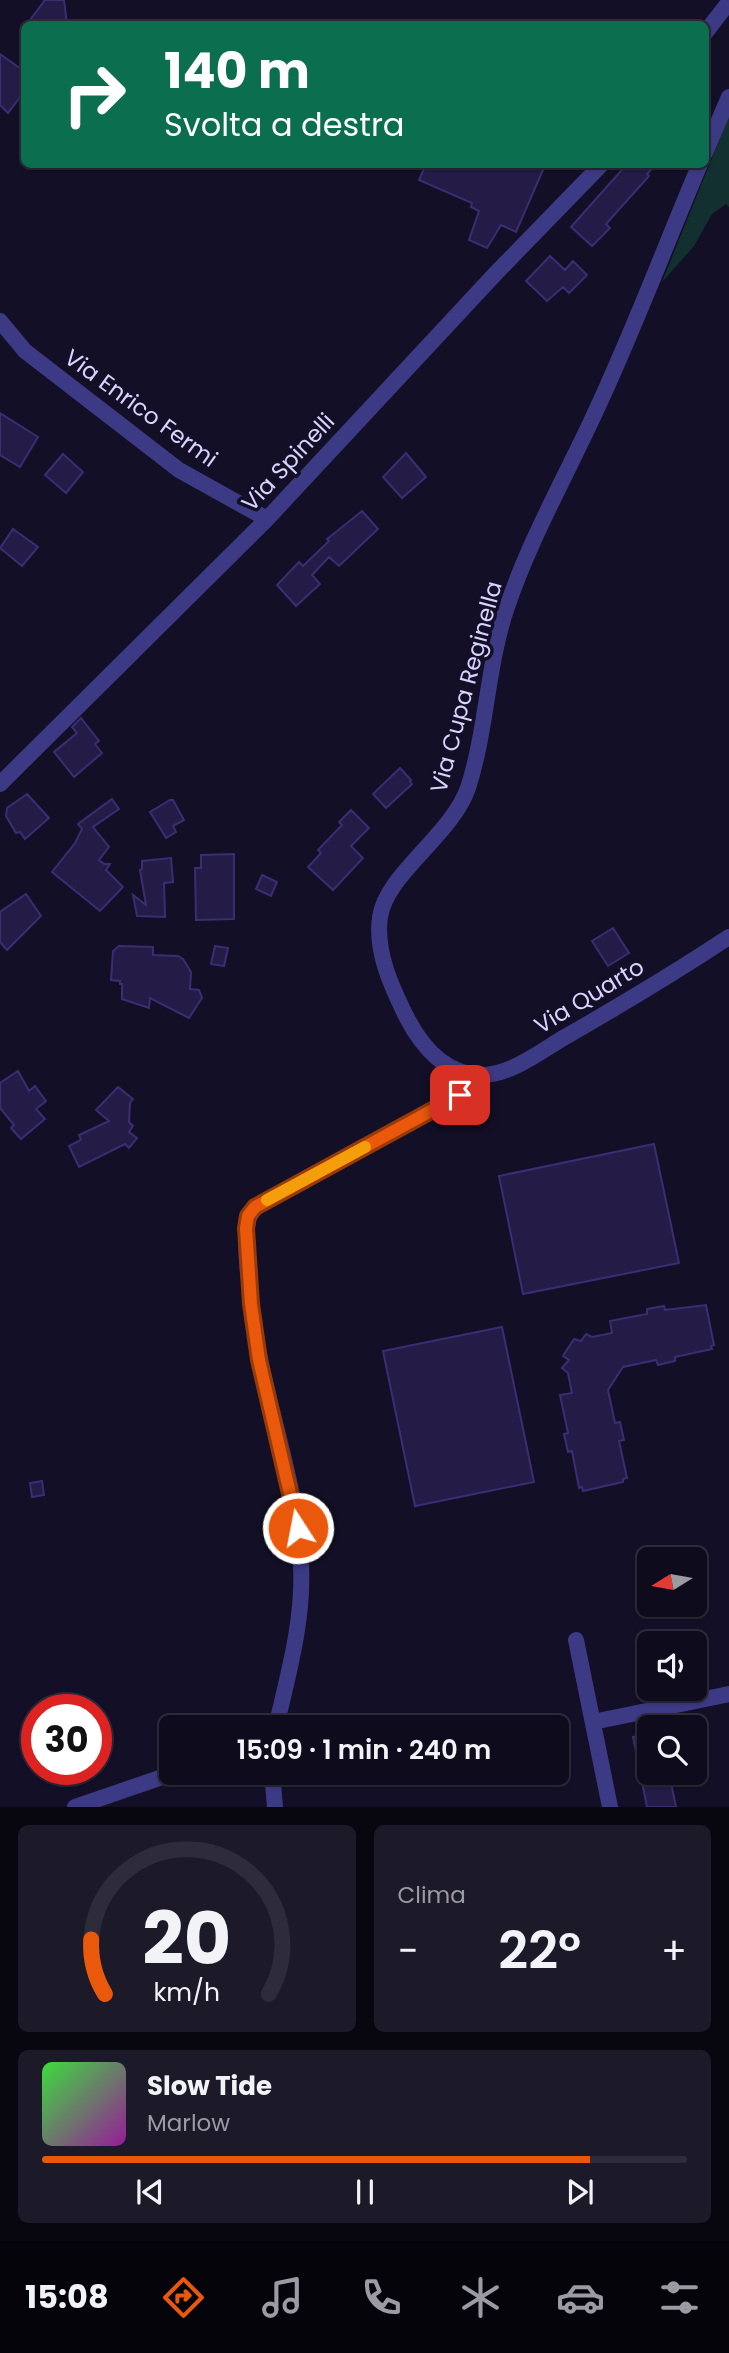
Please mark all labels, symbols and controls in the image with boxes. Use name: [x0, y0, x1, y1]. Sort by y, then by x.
text: 140 m: [164, 37, 310, 105]
icon: right: [49, 49, 140, 140]
text: Svolta a destra: [164, 102, 404, 147]
street label: Via Enrico Fermi: [58, 341, 224, 475]
street label: Via Spinelli: [234, 406, 342, 518]
street label: Via Cupa Reginella: [422, 578, 510, 796]
street label: Via Quarto: [528, 951, 650, 1041]
pin: [430, 1065, 490, 1125]
icon: arrive: [441, 1076, 479, 1114]
position arrow: [261, 1491, 335, 1565]
north arrow: [637, 1547, 707, 1617]
map controls: [637, 1547, 707, 1785]
button: sound: [637, 1631, 707, 1701]
speed limit sign: 30: [21, 1694, 112, 1785]
button: search: [637, 1715, 707, 1785]
text: 15:09 · 1 min · 240 m: [237, 1732, 491, 1768]
text: Clima: [398, 1879, 466, 1911]
text: 20: [142, 1889, 231, 1990]
text: 22°: [498, 1914, 581, 1987]
text: −: [398, 1924, 418, 1977]
text: +: [661, 1924, 687, 1977]
text: km/h: [153, 1975, 220, 2010]
text: Slow Tide: [147, 2068, 272, 2104]
text: Marlow: [147, 2107, 230, 2139]
icon: previous: [131, 2173, 169, 2211]
icon: pause: [346, 2173, 384, 2211]
icon: next: [561, 2173, 599, 2211]
icon: directions: [159, 2273, 208, 2322]
icon: music: [258, 2273, 307, 2322]
icon: phone: [357, 2273, 406, 2322]
icon: climate: [456, 2273, 505, 2322]
icon: car: [556, 2273, 605, 2322]
icon: filters: [655, 2273, 704, 2322]
text: 15:08: [25, 2274, 109, 2319]

